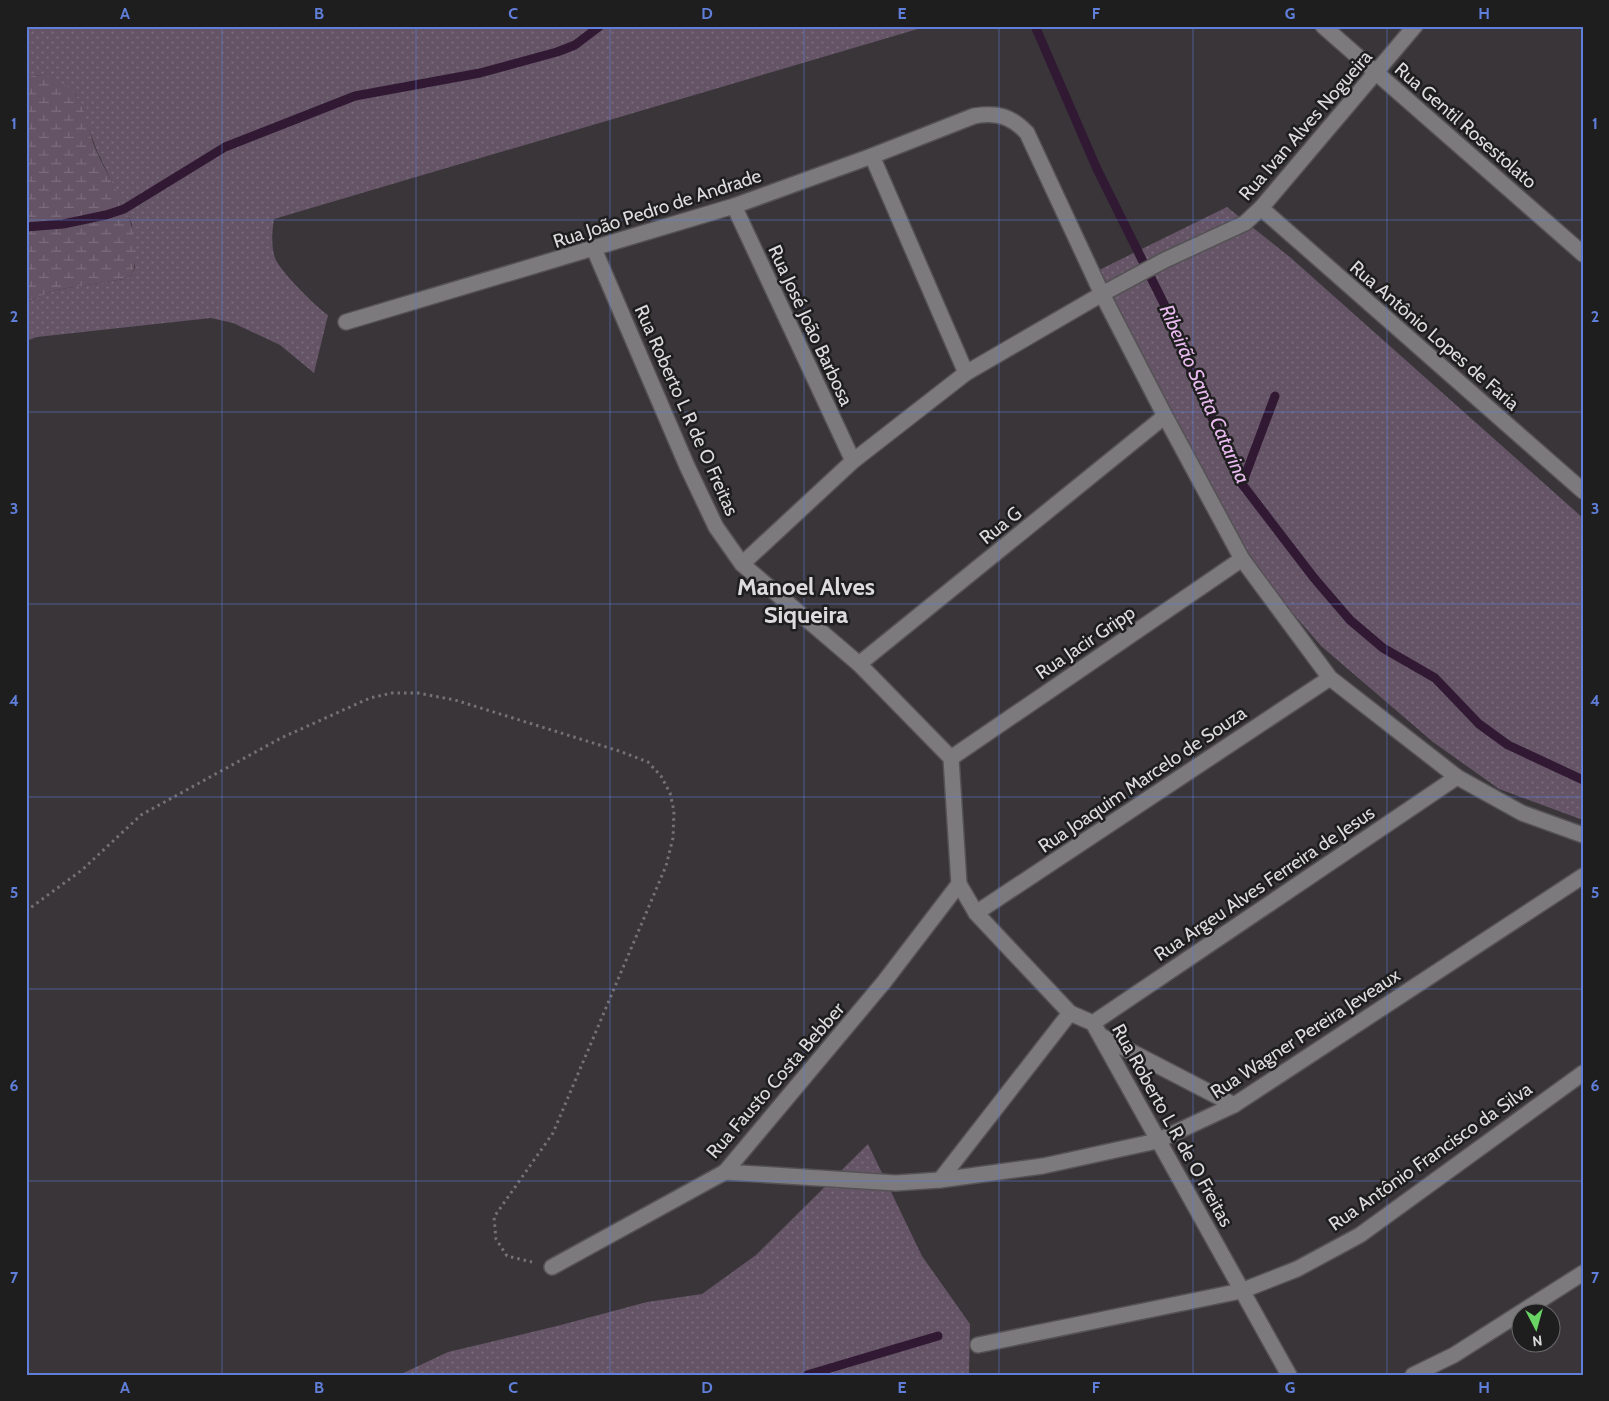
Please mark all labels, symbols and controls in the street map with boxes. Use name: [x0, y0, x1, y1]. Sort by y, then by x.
text: A: [120, 4, 130, 23]
text: B: [314, 4, 324, 23]
text: C: [508, 4, 518, 23]
text: D: [701, 4, 713, 23]
text: E: [897, 4, 907, 23]
text: F: [1092, 4, 1101, 23]
text: G: [1285, 4, 1295, 23]
text: H: [1478, 4, 1490, 23]
street label: Rua Ivan Alves Nogueira: [1234, 46, 1377, 205]
street label: Rua Gentil Rosestolato: [1390, 57, 1541, 193]
text: 1: [11, 114, 17, 133]
text: 1: [1592, 114, 1598, 133]
street label: Rua João Pedro de Andrade: [550, 164, 764, 253]
street label: Rua José João Barbosa: [763, 241, 858, 409]
street label: Rua Antônio Lopes de Faria: [1345, 256, 1524, 415]
street label: Rua Roberto L R de O Freitas: [630, 301, 744, 519]
water label: Ribeirão Santa Catarina: [1155, 301, 1255, 487]
text: 2: [10, 307, 18, 326]
text: 2: [1591, 307, 1599, 326]
text: 3: [10, 499, 18, 518]
text: 3: [1591, 499, 1599, 518]
street label: Rua G: [975, 502, 1026, 549]
district label: Manoel Alves Siqueira: [737, 572, 875, 629]
street label: Rua Jacir Gripp: [1031, 601, 1139, 684]
text: 4: [9, 691, 19, 710]
text: 4: [1590, 691, 1600, 710]
street label: Rua Joaquim Marcelo de Souza: [1034, 701, 1251, 858]
street label: Rua Argeu Alves Ferreira de Jesus: [1150, 801, 1379, 966]
text: 5: [10, 883, 18, 902]
text: 5: [1591, 883, 1599, 902]
street label: Rua Wagner Pereira Jeveaux: [1206, 963, 1404, 1103]
street label: Rua Fausto Costa Bebber: [701, 998, 849, 1163]
street label: Rua Roberto L R de O Freitas: [1107, 1020, 1238, 1231]
text: 6: [10, 1076, 19, 1095]
text: 6: [1591, 1076, 1600, 1095]
street label: Rua Antônio Francisco da Silva: [1324, 1077, 1536, 1236]
text: 7: [10, 1268, 19, 1287]
text: 7: [1591, 1268, 1600, 1287]
north arrow: [1512, 1304, 1562, 1354]
text: N: [1531, 1331, 1543, 1350]
text: A: [120, 1378, 130, 1397]
text: B: [314, 1378, 324, 1397]
text: C: [508, 1378, 518, 1397]
text: D: [701, 1378, 713, 1397]
text: E: [897, 1378, 907, 1397]
text: F: [1092, 1378, 1101, 1397]
text: G: [1285, 1378, 1295, 1397]
text: H: [1478, 1378, 1490, 1397]

